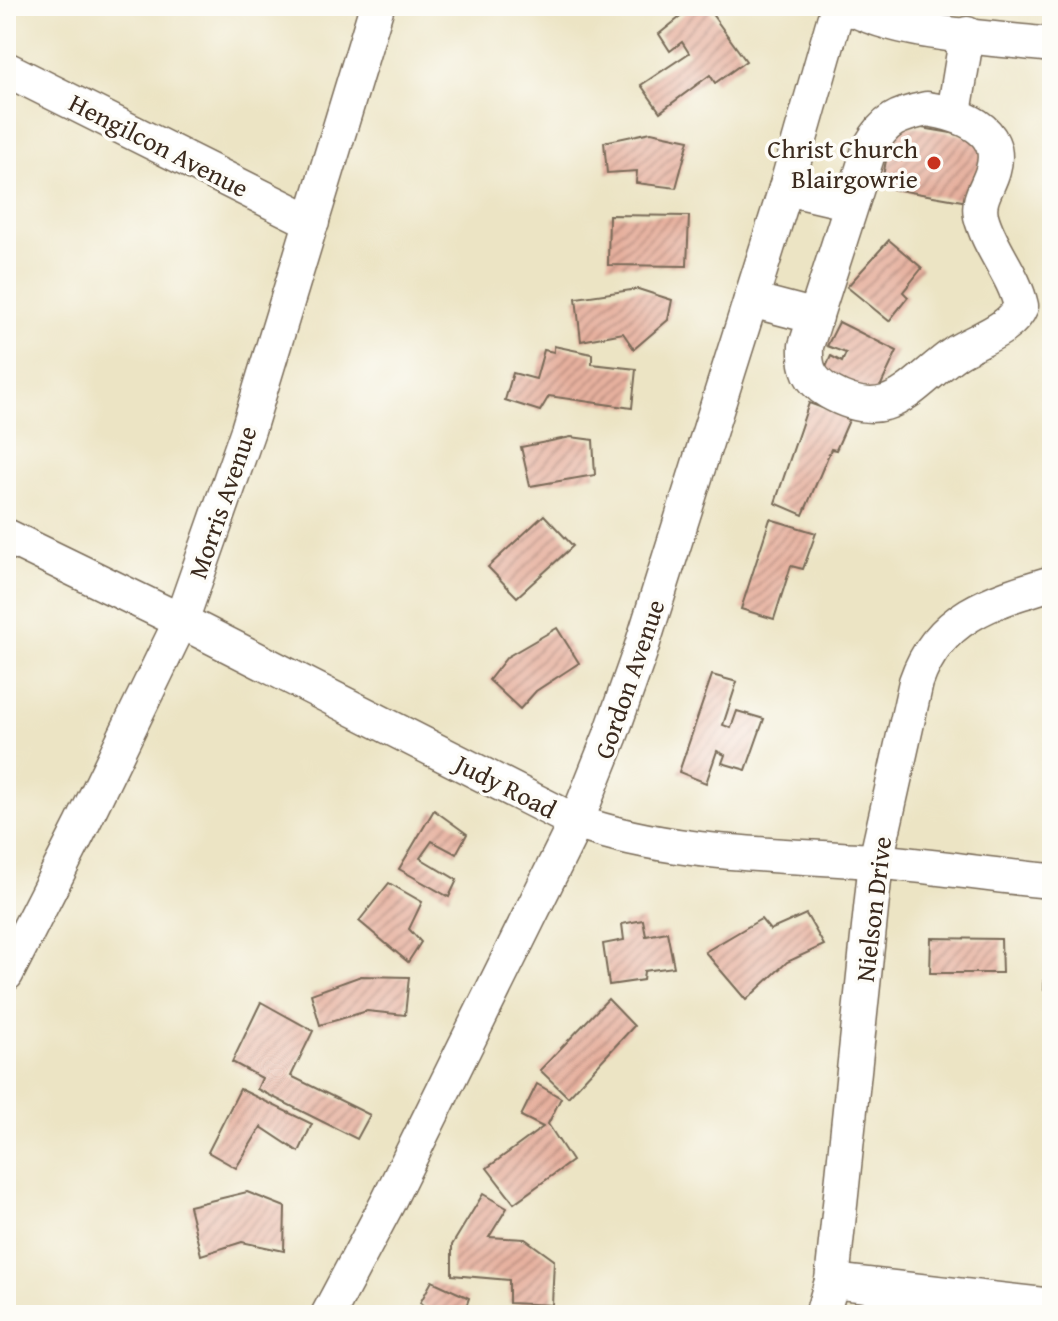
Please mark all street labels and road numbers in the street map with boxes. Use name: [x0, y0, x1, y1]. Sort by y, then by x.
street label: Hengilcon Avenue: [63, 83, 255, 207]
street label: Morris Avenue: [178, 420, 266, 584]
street label: Gordon Avenue: [583, 594, 675, 764]
street label: Judy Road: [446, 742, 564, 828]
street label: Nielson Drive: [845, 834, 901, 984]

